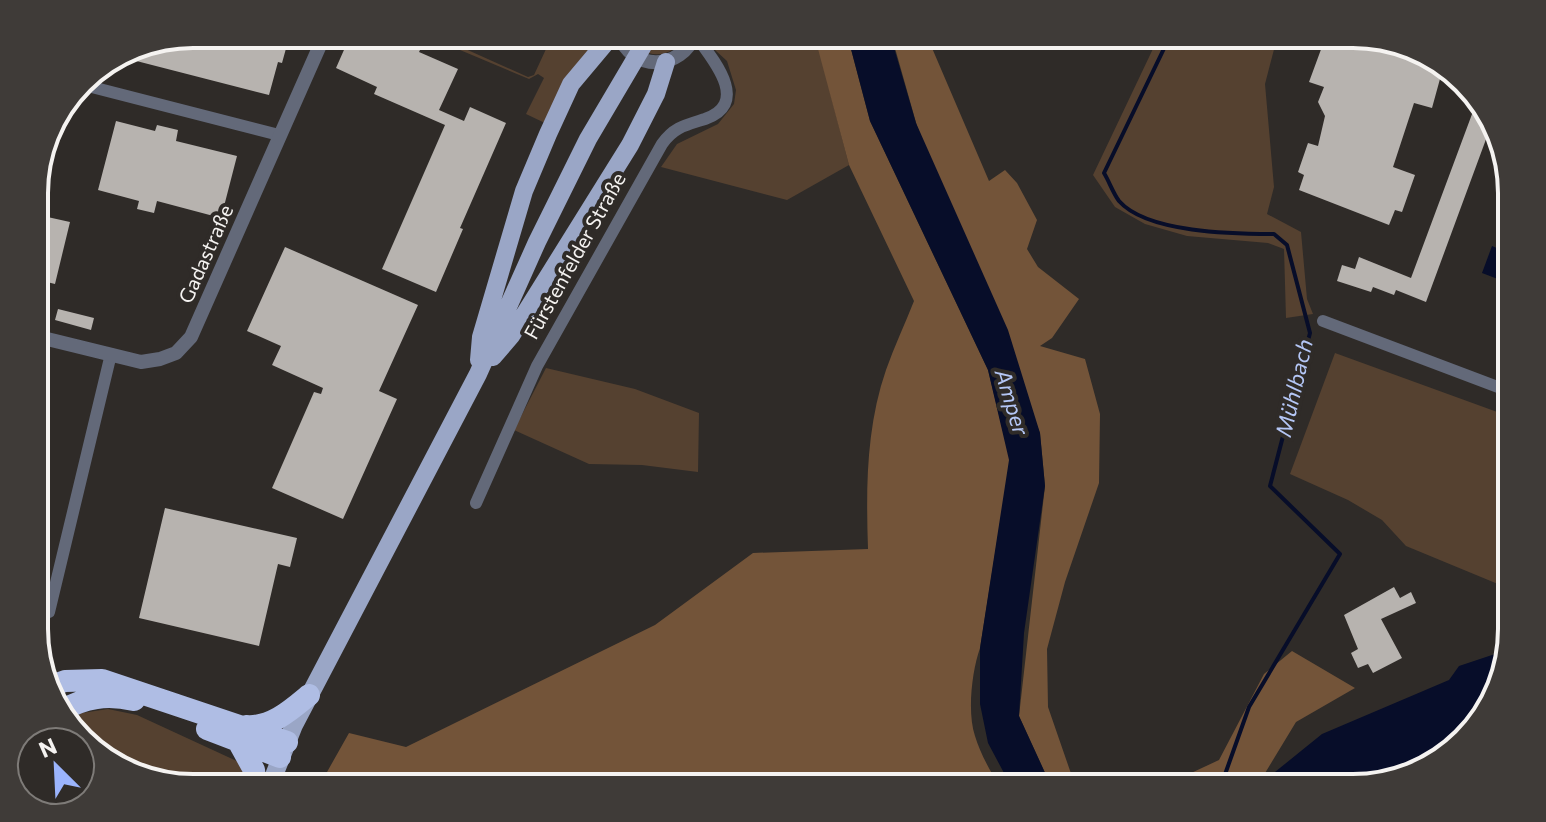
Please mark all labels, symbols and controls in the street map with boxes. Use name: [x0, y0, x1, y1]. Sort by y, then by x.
street label: Fürstenfelder Straße: [518, 168, 630, 343]
street label: Gadastraße: [173, 201, 237, 307]
water label: Mühlbach: [1269, 336, 1318, 439]
water label: Amper: [989, 365, 1036, 439]
north arrow: [16, 726, 96, 806]
text: N: [35, 732, 61, 763]

